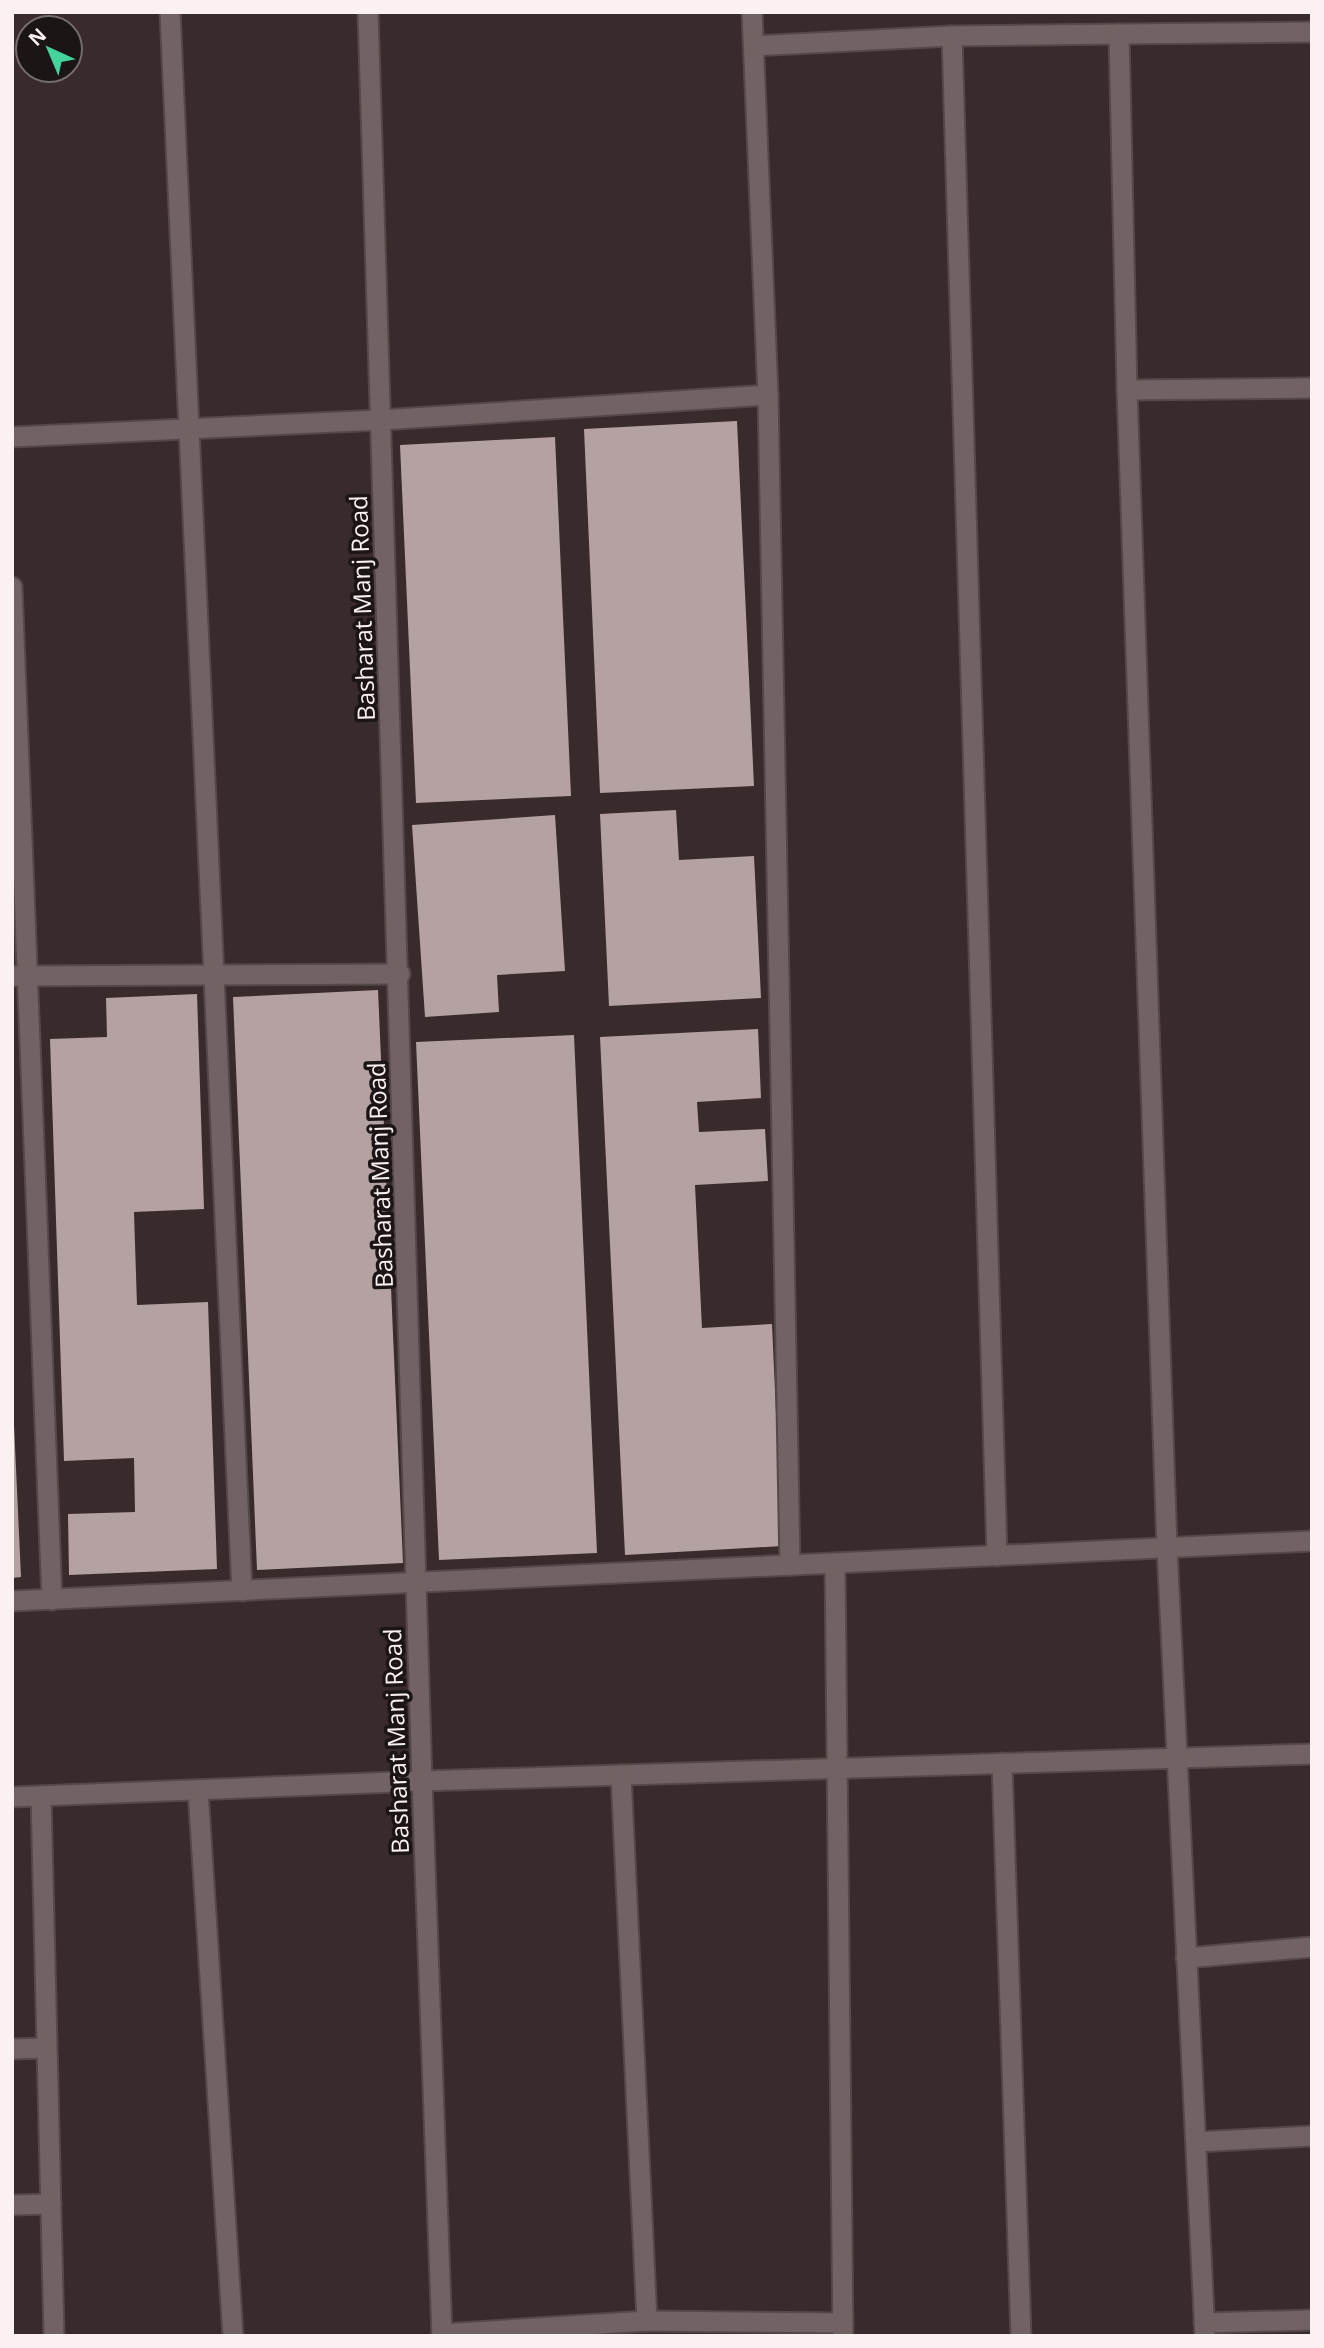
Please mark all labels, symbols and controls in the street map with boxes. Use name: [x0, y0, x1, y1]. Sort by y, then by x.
north arrow: [14, 14, 84, 84]
text: N: [23, 22, 52, 51]
street label: Basharat Manj Road: [341, 495, 382, 721]
street label: Basharat Manj Road: [359, 1062, 400, 1288]
street label: Basharat Manj Road: [375, 1628, 416, 1854]

